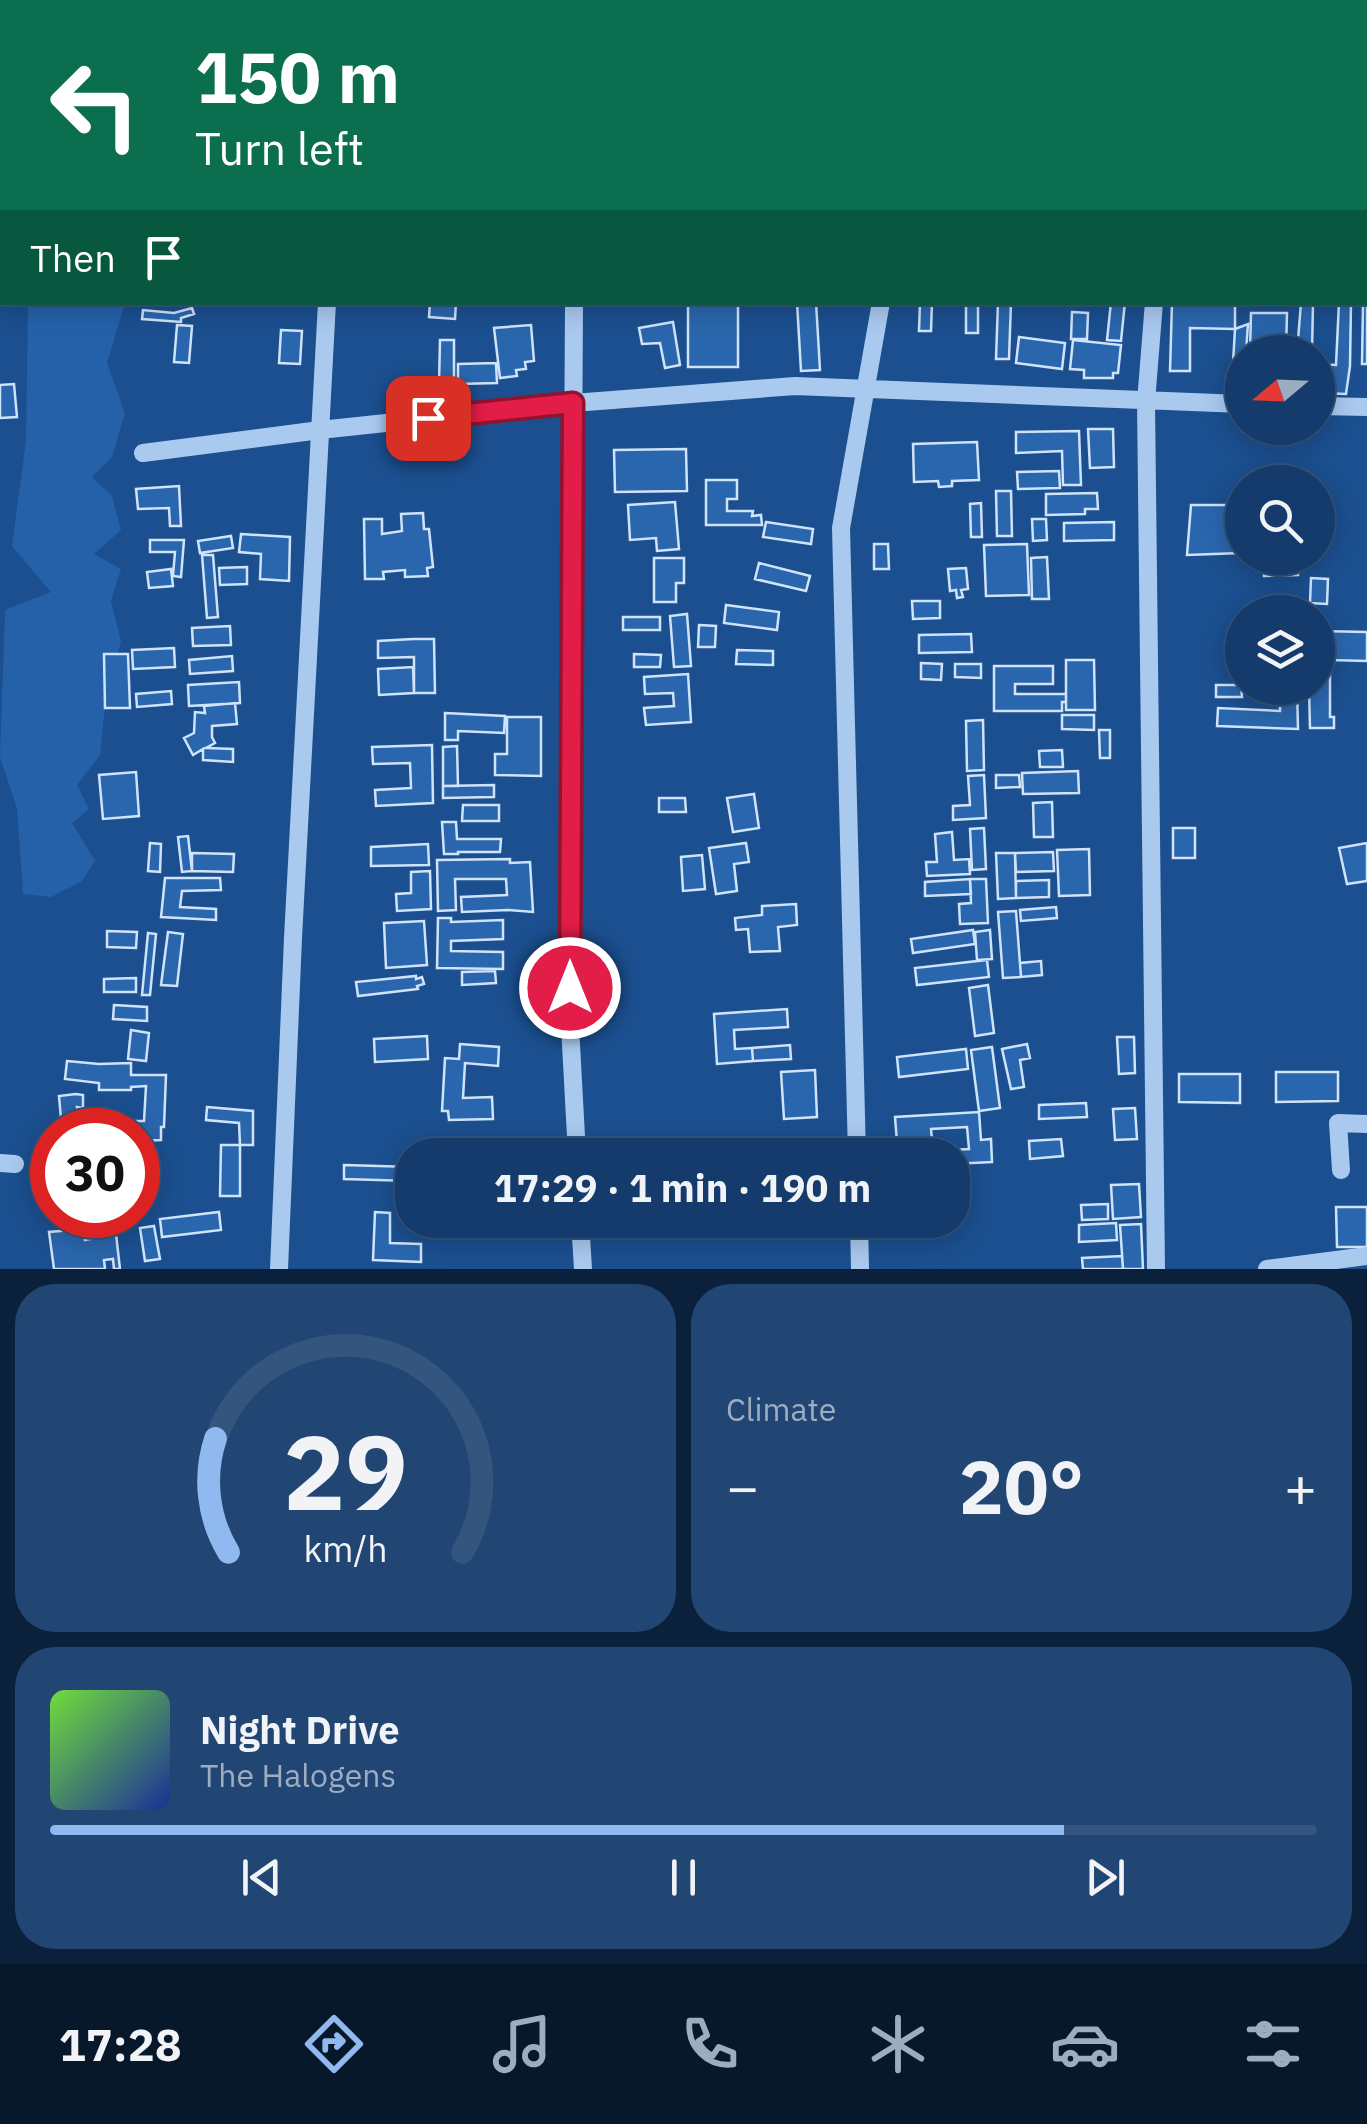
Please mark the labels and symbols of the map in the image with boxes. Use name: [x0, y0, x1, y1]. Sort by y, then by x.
north arrow: [1225, 335, 1335, 445]
pin: [386, 376, 471, 461]
position arrow: [518, 936, 622, 1040]
speed limit sign: 30: [30, 1108, 160, 1238]

